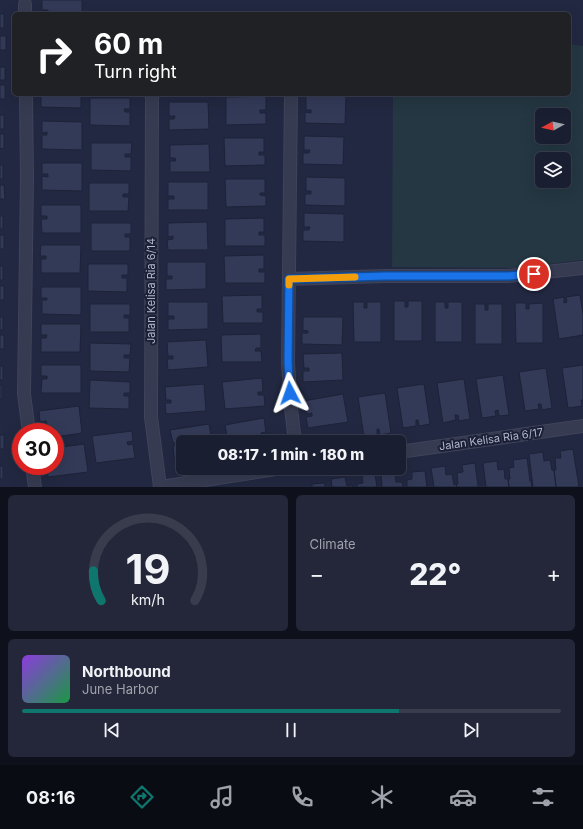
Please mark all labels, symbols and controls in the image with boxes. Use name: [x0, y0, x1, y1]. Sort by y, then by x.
text: 60 m: [94, 27, 163, 61]
icon: right: [28, 28, 80, 80]
text: Turn right: [94, 61, 177, 82]
north arrow: [535, 108, 571, 144]
map controls: [535, 108, 571, 188]
button: layers: [535, 152, 571, 188]
street label: Jalan Kelisa Ria 6/14: [144, 238, 158, 344]
pin: [517, 257, 551, 291]
icon: arrive: [523, 263, 545, 285]
position arrow: [269, 372, 311, 414]
speed limit sign: 30: [12, 423, 64, 475]
street label: Jalan Kelisa Ria 6/17: [438, 425, 544, 453]
text: 08:17 · 1 min · 180 m: [218, 445, 364, 464]
text: Climate: [310, 536, 356, 552]
text: 19: [125, 544, 170, 594]
text: 22°: [409, 556, 461, 592]
text: −: [310, 561, 324, 587]
text: +: [546, 561, 561, 587]
text: km/h: [131, 591, 165, 608]
text: Northbound: [82, 662, 171, 681]
text: June Harbor: [82, 681, 159, 697]
icon: previous: [101, 719, 123, 741]
icon: pause: [280, 719, 302, 741]
icon: next: [460, 719, 482, 741]
icon: directions: [128, 783, 156, 811]
icon: music: [208, 783, 236, 811]
icon: phone: [288, 783, 316, 811]
icon: climate: [368, 783, 396, 811]
icon: car: [449, 783, 477, 811]
icon: filters: [529, 783, 557, 811]
text: 08:16: [26, 787, 75, 808]

